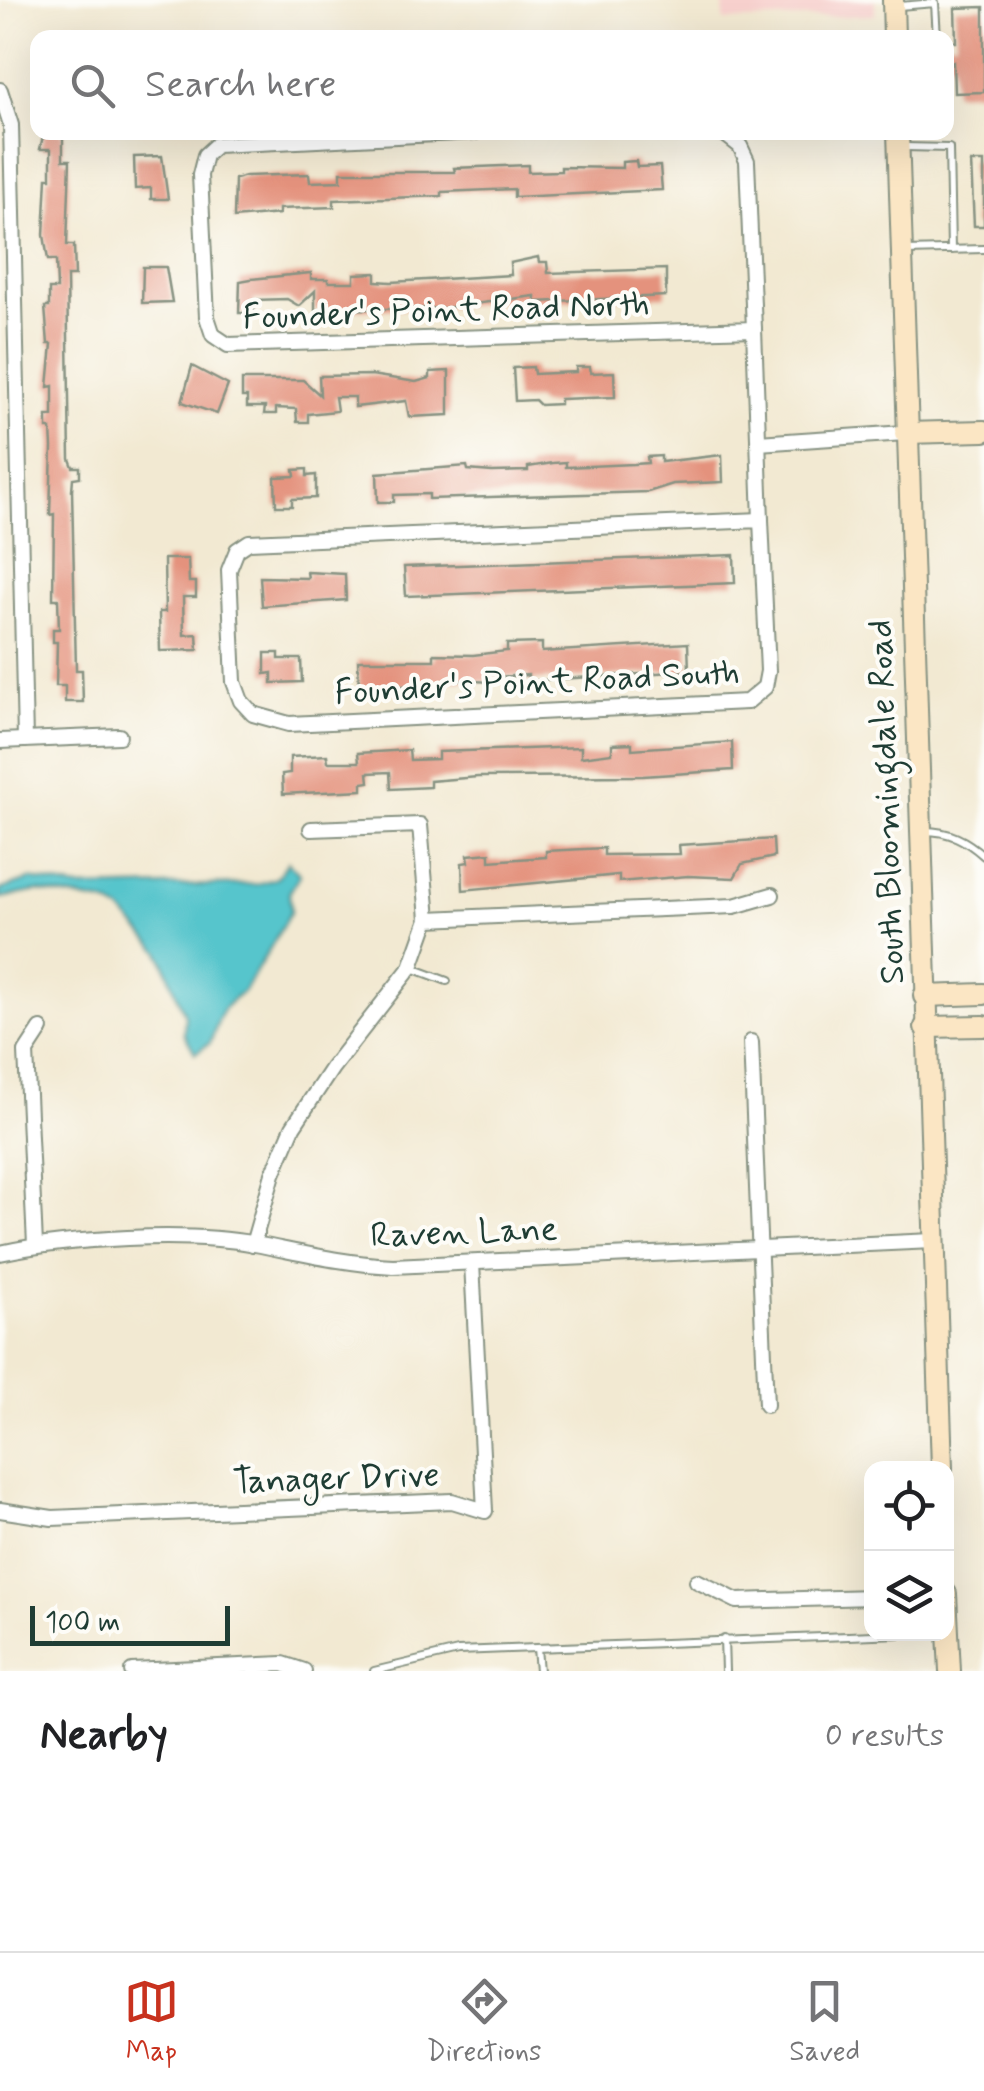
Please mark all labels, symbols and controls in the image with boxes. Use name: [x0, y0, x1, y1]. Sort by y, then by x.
search box: [30, 30, 954, 140]
icon: search: [65, 58, 120, 113]
text: Search here: [145, 61, 336, 110]
street label: Founder's Point Road North: [242, 281, 650, 341]
street label: South Bloomingdale Road: [858, 619, 920, 985]
street label: Founder's Point Road South: [334, 649, 741, 717]
street label: Raven Lane: [370, 1207, 559, 1259]
street label: Tanager Drive: [232, 1452, 440, 1509]
map controls: [864, 1461, 954, 1641]
button: locate: [864, 1461, 954, 1551]
button: layers: [864, 1551, 954, 1641]
scale bar: [30, 1601, 230, 1646]
text: 100 m: [45, 1605, 120, 1642]
text: Nearby: [40, 1709, 168, 1764]
text: 0 results: [825, 1715, 944, 1757]
tab: Map: [124, 1974, 179, 2071]
tab: Directions: [427, 1974, 542, 2071]
tab: Saved: [789, 1974, 860, 2071]

